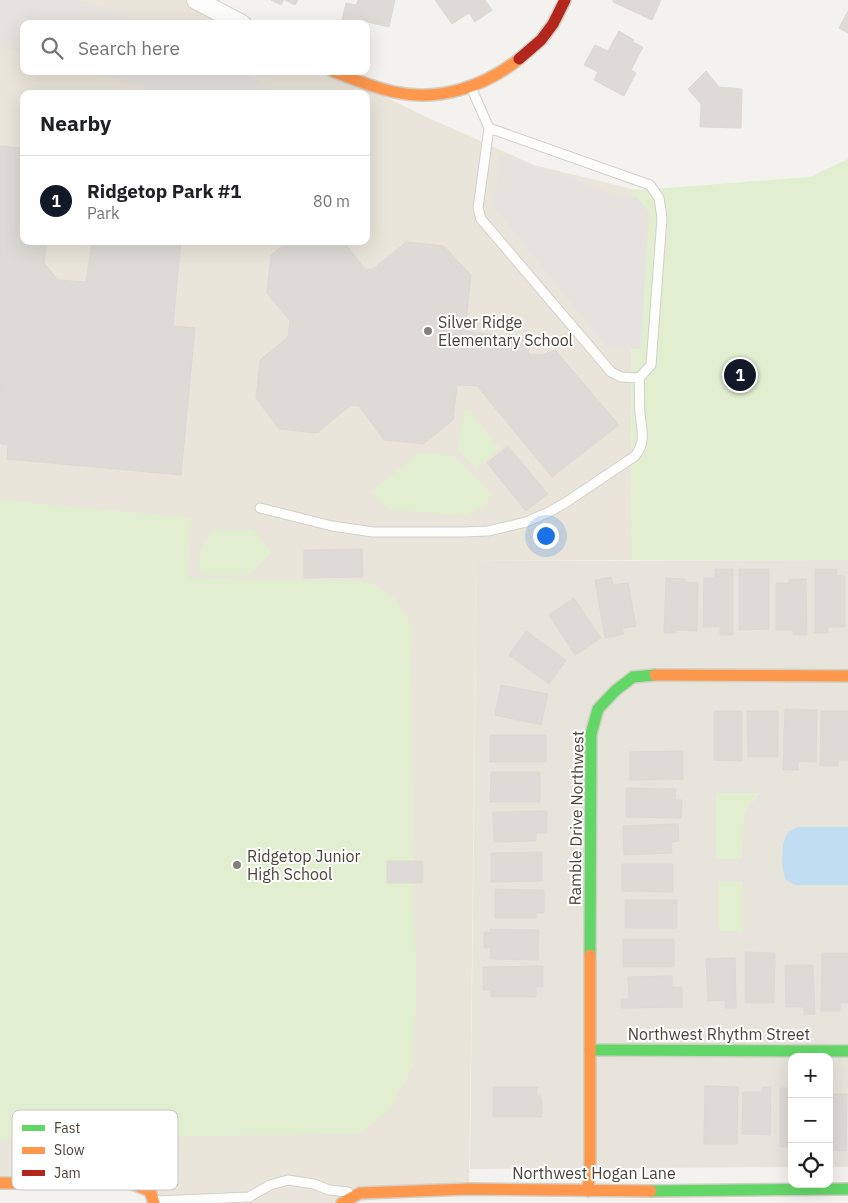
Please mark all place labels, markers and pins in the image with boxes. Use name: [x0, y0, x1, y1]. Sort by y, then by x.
place label: Silver Ridge Elementary School: [438, 312, 573, 350]
marker: Silver Ridge Elementary School: [422, 325, 434, 337]
pin: 1: [724, 356, 756, 394]
place label: Ridgetop Junior High School: [247, 846, 361, 884]
marker: Ridgetop Junior High School: [231, 859, 243, 871]

